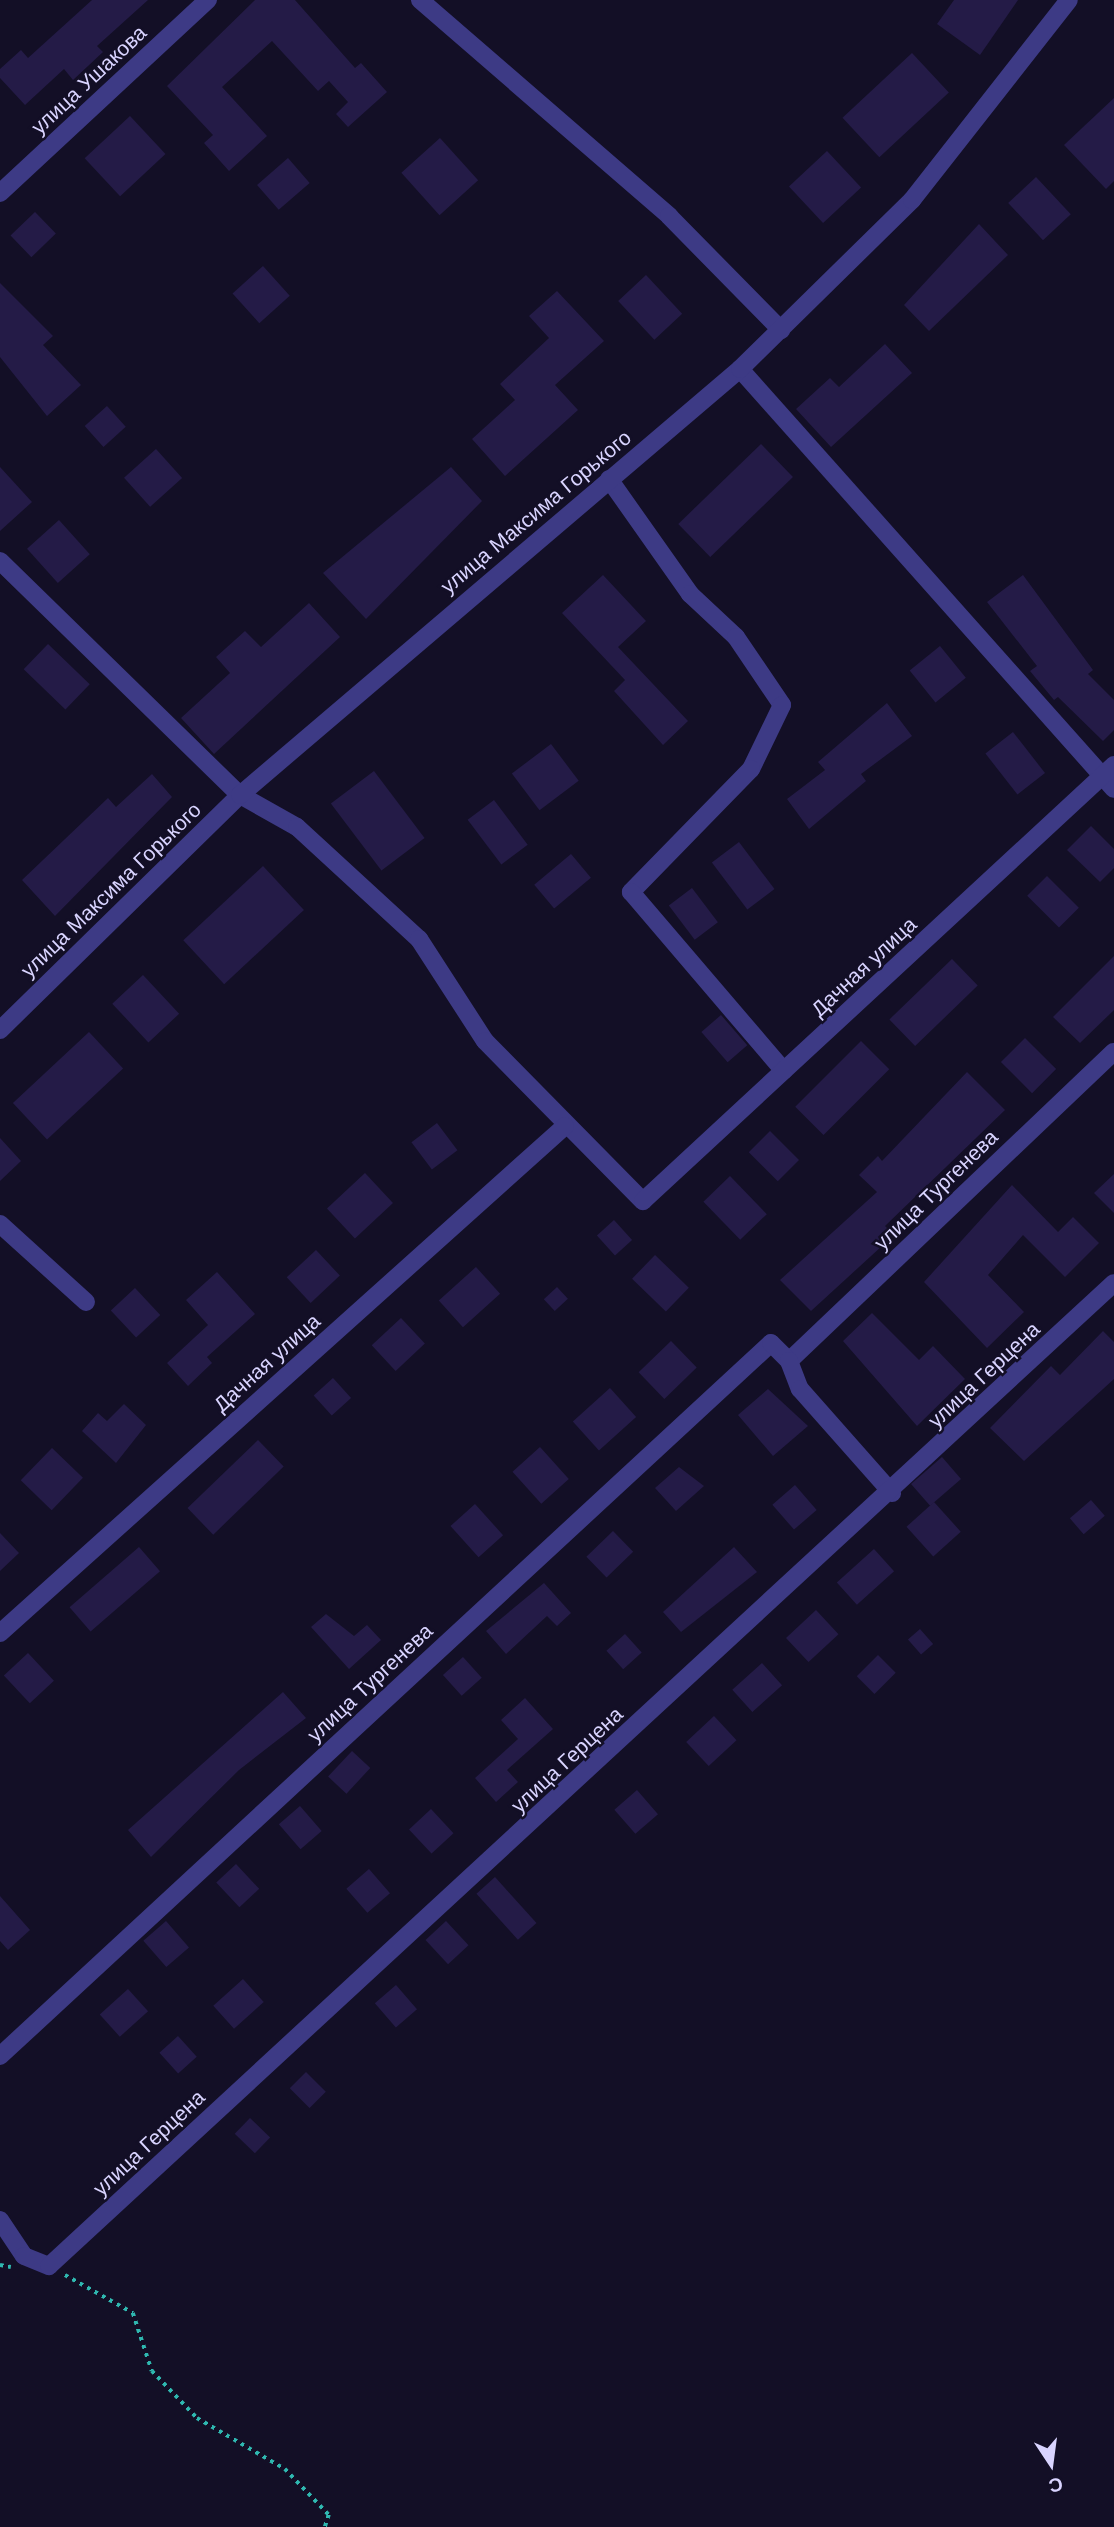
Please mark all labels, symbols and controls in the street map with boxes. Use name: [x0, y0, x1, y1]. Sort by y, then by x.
street label: улица Ушакова: [26, 20, 152, 140]
street label: улица Максима Горького: [436, 425, 636, 599]
street label: улица Максима Горького: [16, 797, 206, 983]
street label: Дачная улица: [806, 912, 922, 1022]
street label: улица Тургенева: [869, 1125, 1003, 1255]
street label: Дачная улица: [209, 1309, 325, 1417]
street label: улица Герцена: [923, 1317, 1045, 1433]
street label: улица Тургенева: [302, 1619, 438, 1747]
street label: улица Герцена: [506, 1702, 628, 1818]
street label: улица Герцена: [88, 2085, 210, 2201]
north arrow: [1016, 2429, 1086, 2499]
text: С: [1047, 2473, 1065, 2497]

